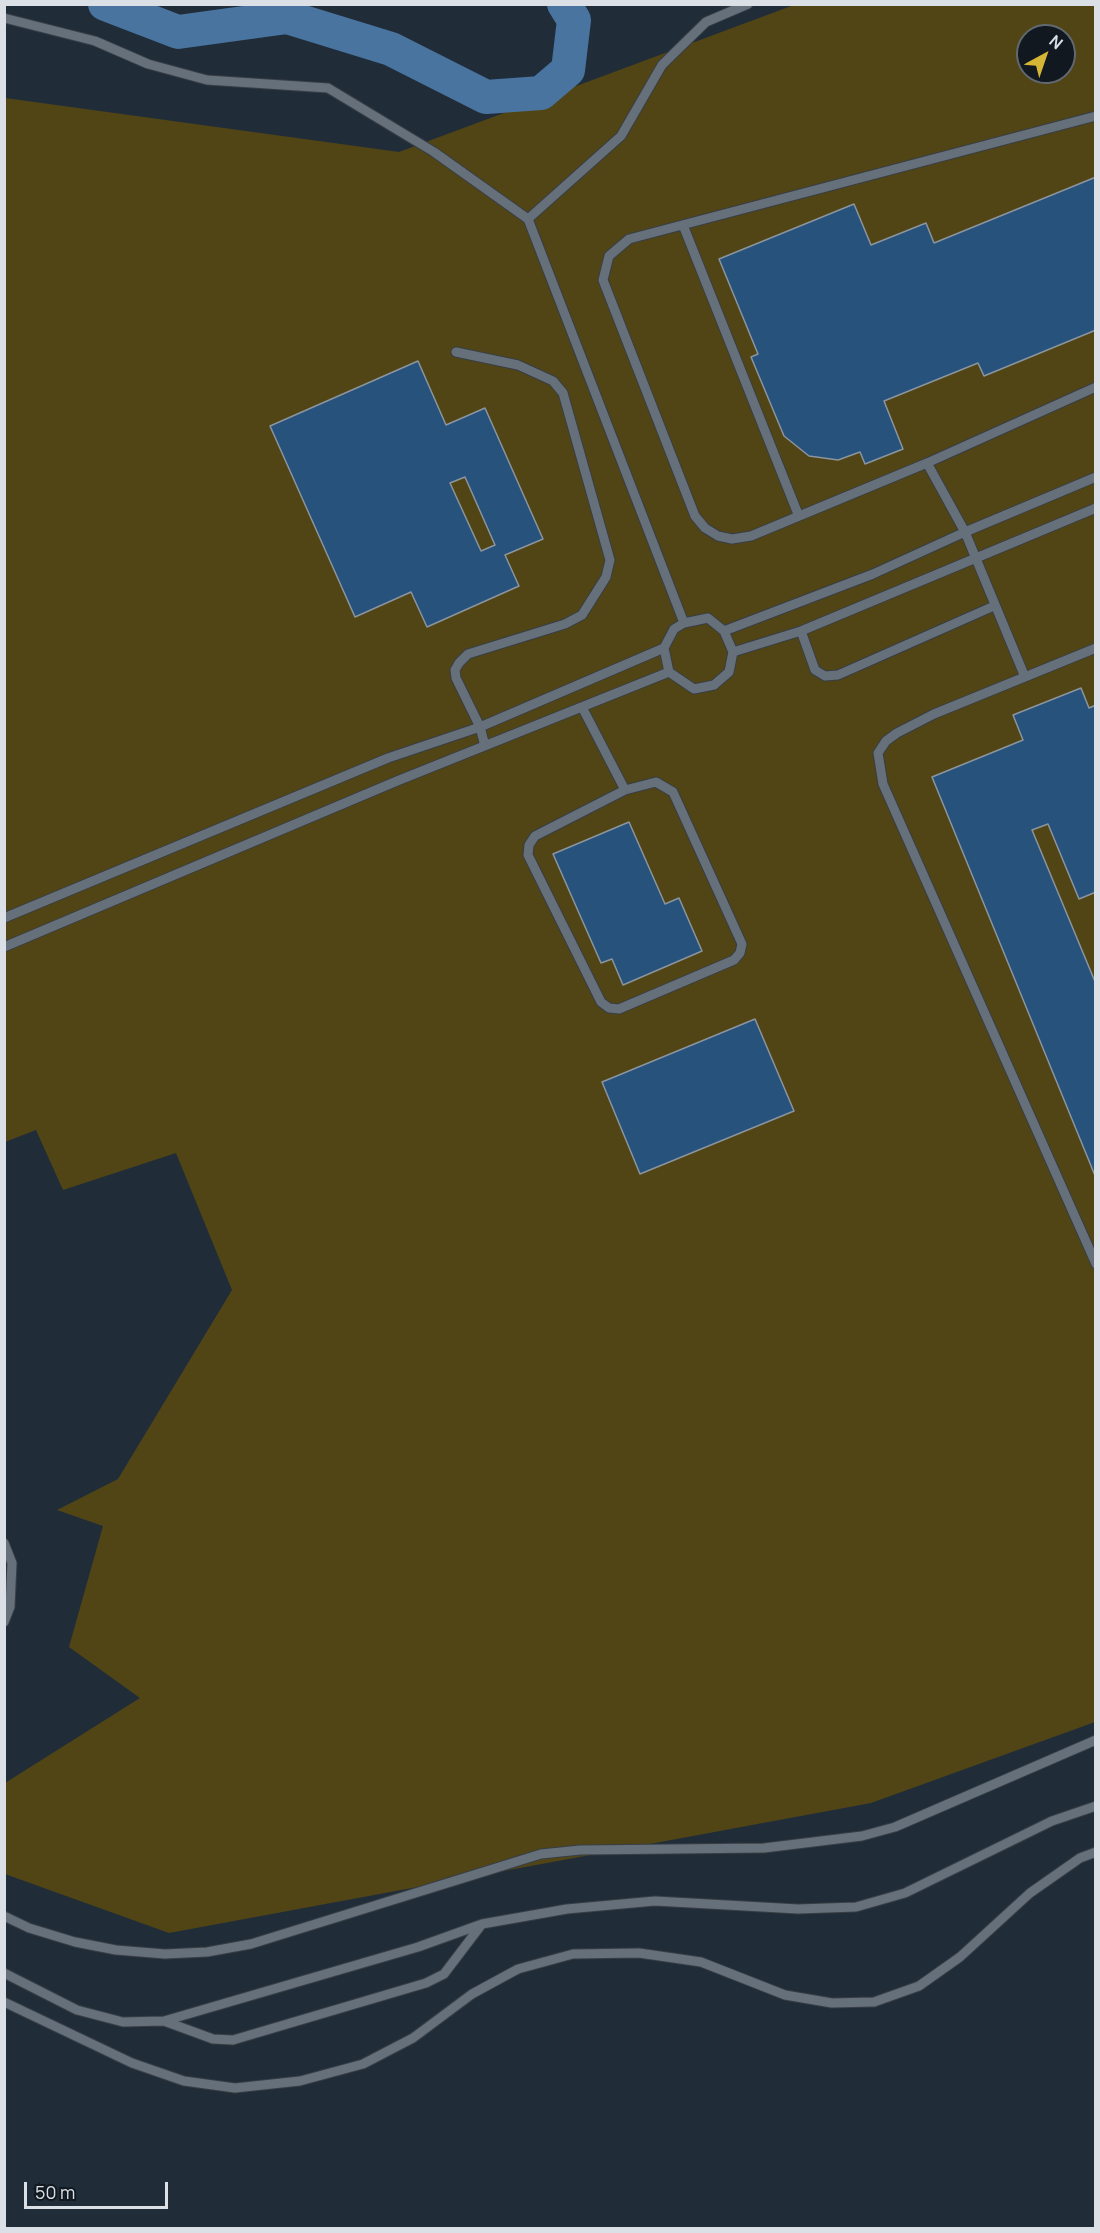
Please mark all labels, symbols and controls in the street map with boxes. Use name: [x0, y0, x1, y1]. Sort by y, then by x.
north arrow: [1016, 24, 1076, 84]
text: N: [1045, 30, 1068, 54]
scale bar: [27, 2170, 171, 2208]
text: 50 m: [35, 2180, 75, 2204]

